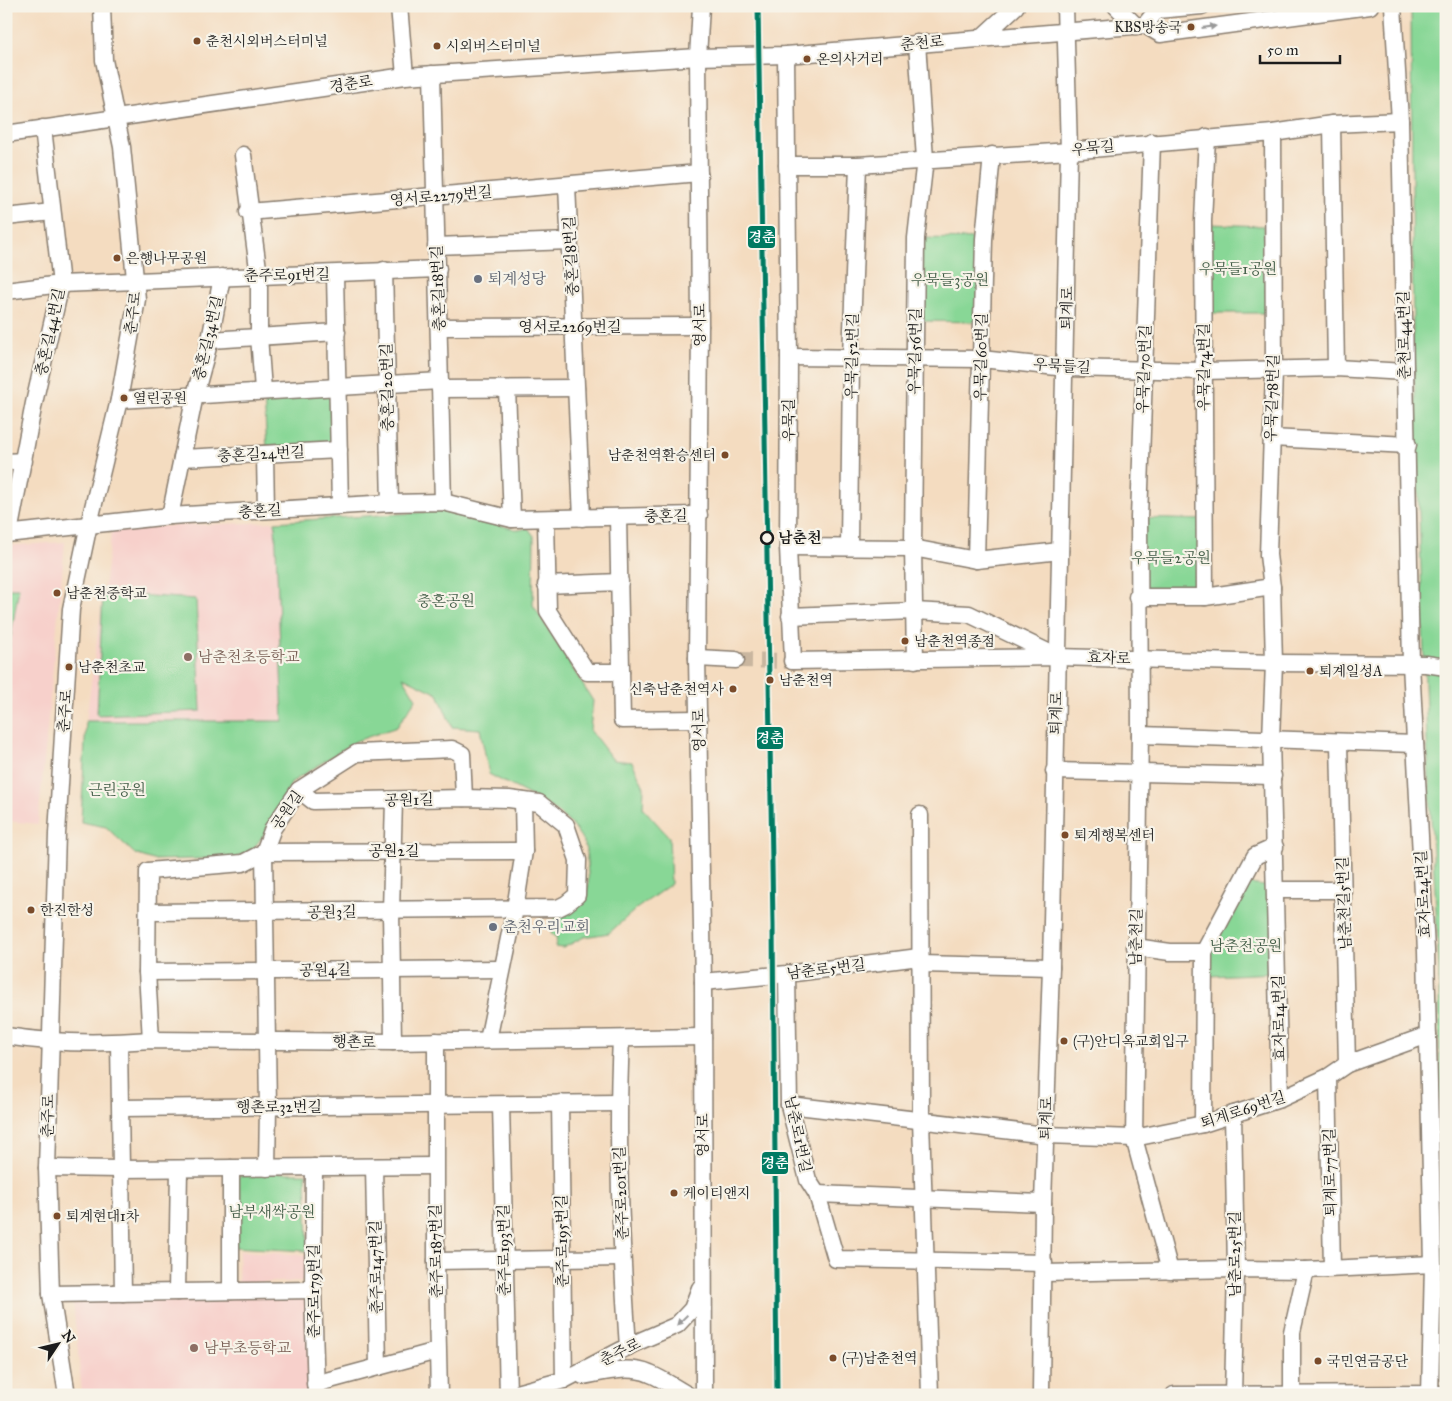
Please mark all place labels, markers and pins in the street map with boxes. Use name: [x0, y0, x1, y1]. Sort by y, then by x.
place label: KBS방송국: [1114, 19, 1182, 36]
marker: KBS방송국: [1186, 22, 1196, 32]
place label: 춘천시외버스터미널: [206, 33, 328, 50]
marker: 춘천시외버스터미널: [192, 36, 202, 46]
place label: 시외버스터미널: [446, 38, 541, 55]
marker: 시외버스터미널: [432, 41, 442, 51]
place label: 온의사거리: [816, 51, 884, 68]
marker: 온의사거리: [802, 54, 812, 64]
place label: 은행나무공원: [126, 250, 207, 267]
marker: 은행나무공원: [112, 253, 122, 263]
place label: 퇴계성당: [488, 270, 546, 288]
marker: 퇴계성당: [472, 273, 484, 285]
place label: 열린공원: [133, 390, 187, 407]
marker: 열린공원: [119, 393, 129, 403]
place label: 남춘천역환승센터: [608, 447, 716, 464]
marker: 남춘천역환승센터: [720, 450, 730, 460]
place label: 남춘천: [778, 529, 821, 547]
marker: 남춘천: [760, 531, 774, 545]
place label: 남춘천중학교: [66, 585, 148, 602]
marker: 남춘천중학교: [52, 588, 62, 598]
place label: 남춘천역종점: [914, 633, 995, 650]
marker: 남춘천역종점: [900, 636, 910, 646]
place label: 남춘천초등학교: [198, 648, 300, 666]
marker: 남춘천초등학교: [182, 651, 194, 663]
place label: 남춘천초교: [78, 659, 146, 676]
marker: 남춘천초교: [64, 662, 74, 672]
place label: 퇴계일성A: [1319, 663, 1383, 680]
marker: 퇴계일성A: [1305, 666, 1315, 676]
place label: 남춘천역: [779, 672, 833, 689]
marker: 남춘천역: [765, 675, 775, 685]
place label: 신축남춘천역사: [629, 681, 724, 698]
marker: 신축남춘천역사: [728, 684, 738, 694]
place label: 퇴계행복센터: [1074, 827, 1155, 844]
marker: 퇴계행복센터: [1060, 830, 1070, 840]
place label: 한진한성: [40, 902, 94, 919]
marker: 한진한성: [26, 905, 36, 915]
place label: 춘천우리교회: [503, 918, 590, 936]
marker: 춘천우리교회: [487, 921, 499, 933]
place label: (구)안디옥교회입구: [1073, 1033, 1189, 1051]
marker: (구)안디옥교회입구: [1059, 1036, 1069, 1046]
place label: 케이티앤지: [683, 1185, 751, 1202]
marker: 케이티앤지: [669, 1188, 679, 1198]
place label: 퇴계현대1차: [66, 1208, 140, 1225]
marker: 퇴계현대1차: [52, 1211, 62, 1221]
place label: 남부초등학교: [204, 1339, 291, 1357]
marker: 남부초등학교: [188, 1342, 200, 1354]
place label: (구)남춘천역: [842, 1350, 917, 1368]
marker: (구)남춘천역: [828, 1353, 838, 1363]
place label: 국민연금공단: [1327, 1353, 1409, 1370]
marker: 국민연금공단: [1313, 1356, 1323, 1366]

